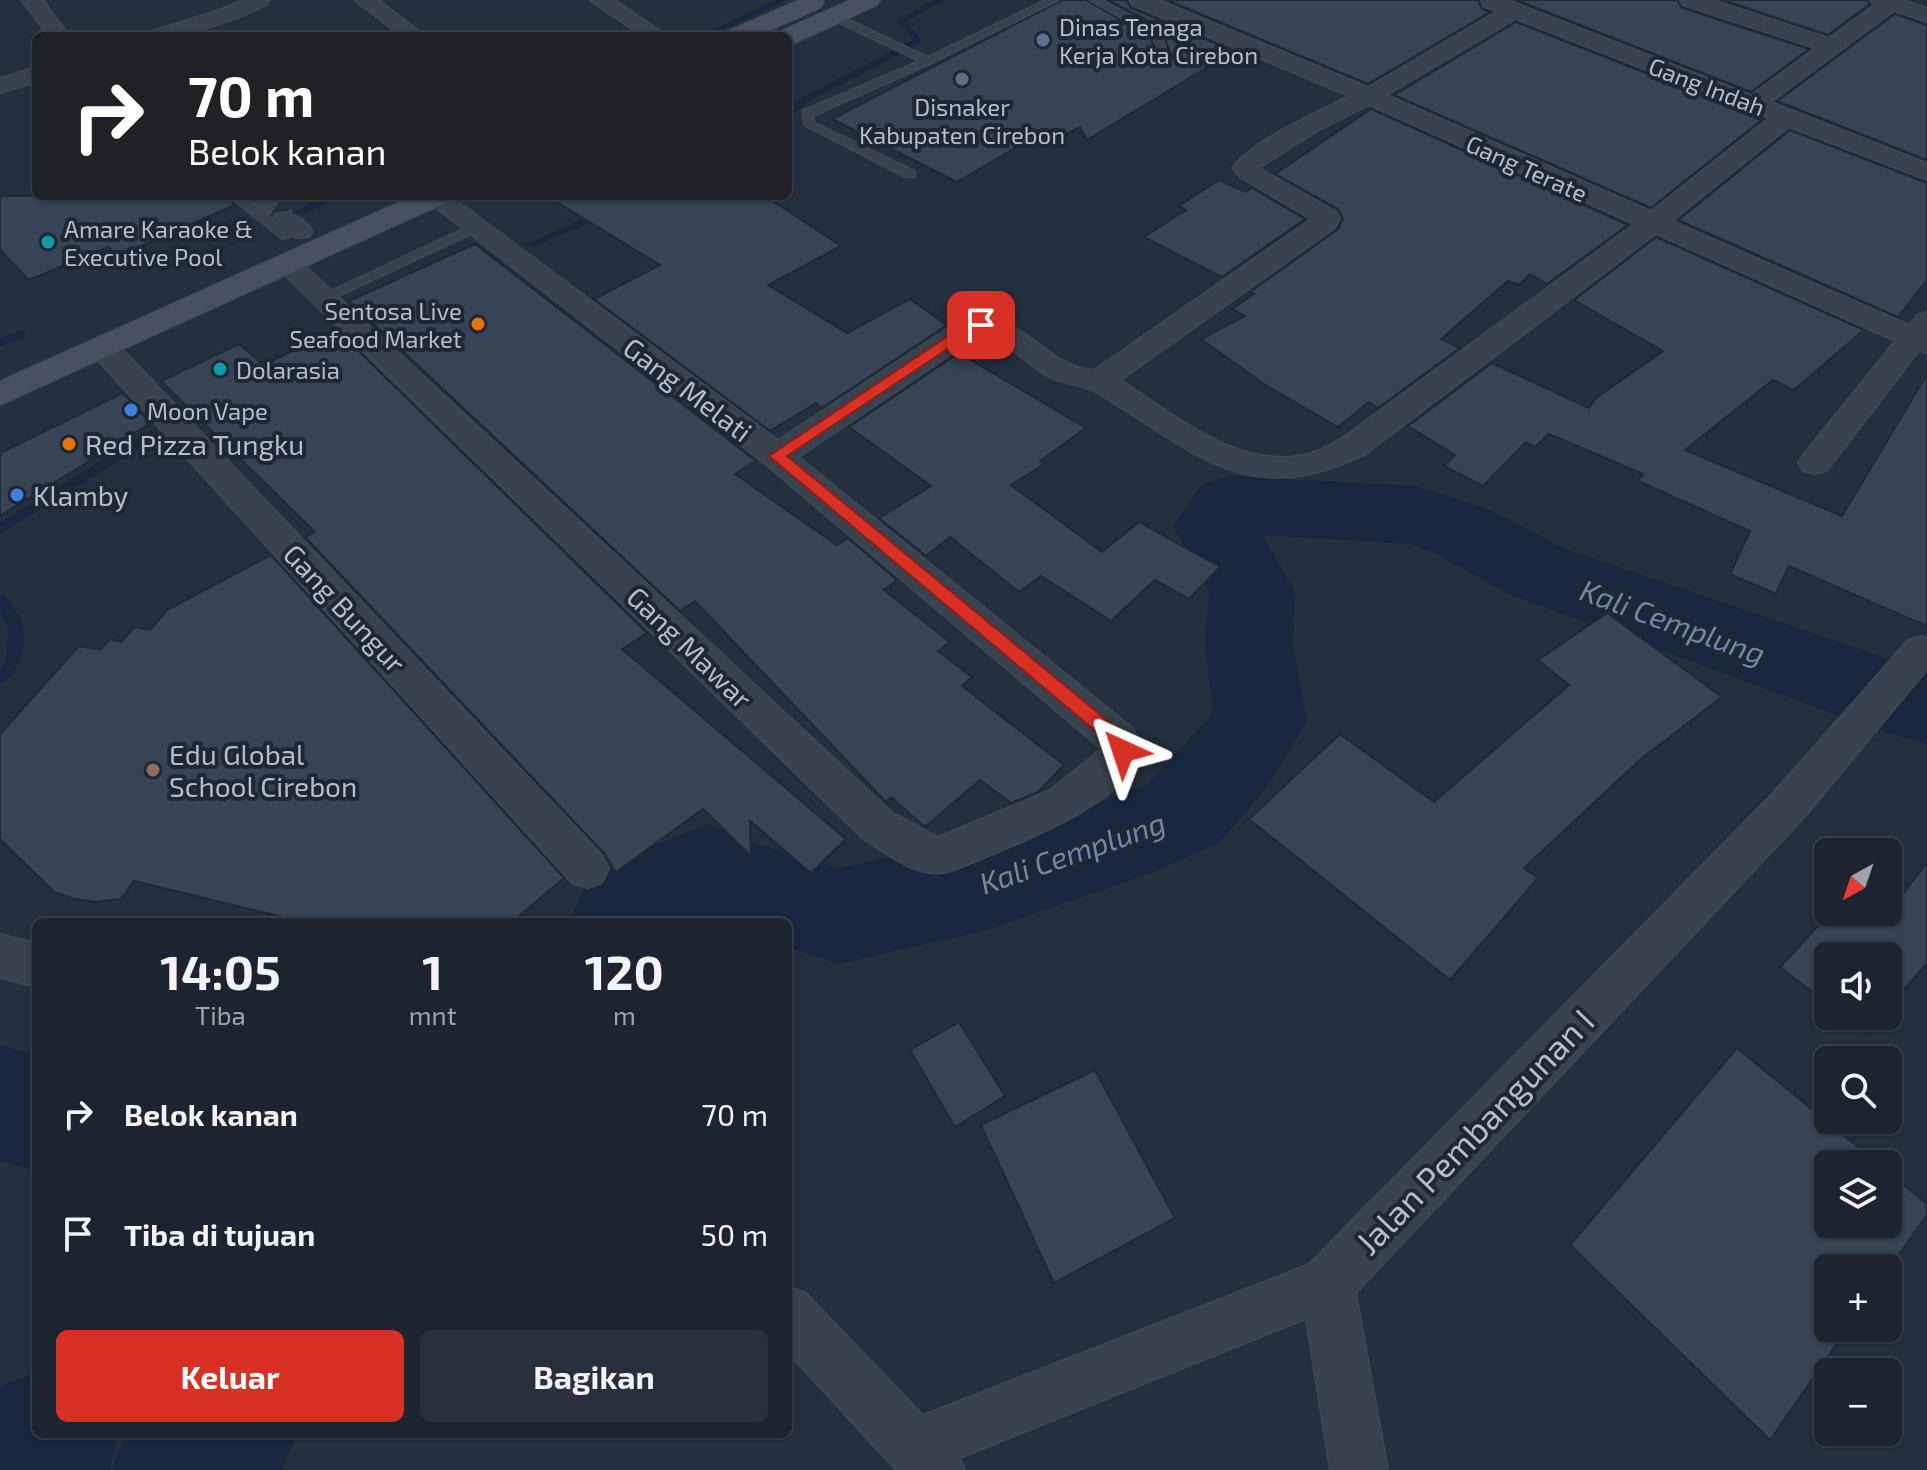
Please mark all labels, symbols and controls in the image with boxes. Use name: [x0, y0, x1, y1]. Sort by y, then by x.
place label: Dinas Tenaga Kerja Kota Cirebon: [1059, 12, 1258, 69]
marker: Dinas Tenaga Kerja Kota Cirebon: [1034, 31, 1052, 49]
street label: Gang Indah: [1645, 51, 1769, 121]
text: 70 m: [188, 61, 314, 128]
icon: right: [56, 64, 160, 168]
marker: Disnaker Kabupaten Cirebon: [953, 70, 971, 88]
place label: Disnaker Kabupaten Cirebon: [859, 92, 1065, 149]
street label: Gang Terate: [1462, 128, 1592, 208]
text: Belok kanan: [188, 129, 386, 172]
place label: Amare Karaoke & Executive Pool: [64, 214, 253, 271]
marker: Amare Karaoke & Executive Pool: [39, 233, 57, 251]
pin: [947, 291, 1015, 359]
place label: Sentosa Live Seafood Market: [289, 296, 462, 353]
icon: arrive: [959, 303, 1003, 347]
marker: Sentosa Live Seafood Market: [469, 315, 487, 333]
street label: Gang Melati: [617, 330, 759, 448]
place label: Dolarasia: [236, 355, 340, 384]
marker: Dolarasia: [211, 360, 229, 378]
place label: Moon Vape: [147, 396, 268, 425]
marker: Moon Vape: [122, 401, 140, 419]
place label: Red Pizza Tungku: [85, 427, 304, 461]
marker: Red Pizza Tungku: [60, 435, 78, 453]
place label: Klamby: [33, 478, 129, 512]
marker: Klamby: [8, 486, 26, 504]
street label: Gang Bungur: [277, 537, 413, 679]
water label: Kali Cemplung: [1576, 571, 1770, 671]
street label: Gang Mawar: [620, 579, 760, 715]
position arrow: [1081, 709, 1165, 793]
place label: Edu Global School Cirebon: [169, 737, 357, 803]
marker: Edu Global School Cirebon: [144, 761, 162, 779]
water label: Kali Cemplung: [974, 803, 1170, 901]
north arrow: [1814, 838, 1902, 926]
map controls: [1814, 838, 1902, 1446]
text: 14:05: [160, 942, 281, 1000]
text: 1: [422, 942, 443, 1000]
text: 120: [585, 942, 664, 1000]
button: sound: [1814, 942, 1902, 1030]
text: Tiba: [195, 999, 246, 1030]
text: mnt: [409, 999, 457, 1030]
text: m: [613, 999, 636, 1030]
street label: Jalan Pembangunan I: [1346, 1000, 1602, 1262]
button: search: [1814, 1046, 1902, 1134]
icon: right: [56, 1092, 100, 1136]
text: Belok kanan: [124, 1096, 298, 1132]
text: 70 m: [702, 1096, 768, 1132]
button: layers: [1814, 1150, 1902, 1238]
icon: arrive: [56, 1212, 100, 1256]
text: Tiba di tujuan: [124, 1216, 315, 1252]
text: 50 m: [701, 1216, 768, 1252]
button: +: [1814, 1254, 1902, 1342]
button: Keluar: [56, 1330, 404, 1422]
button: Bagikan: [420, 1330, 768, 1422]
button: −: [1814, 1358, 1902, 1446]

